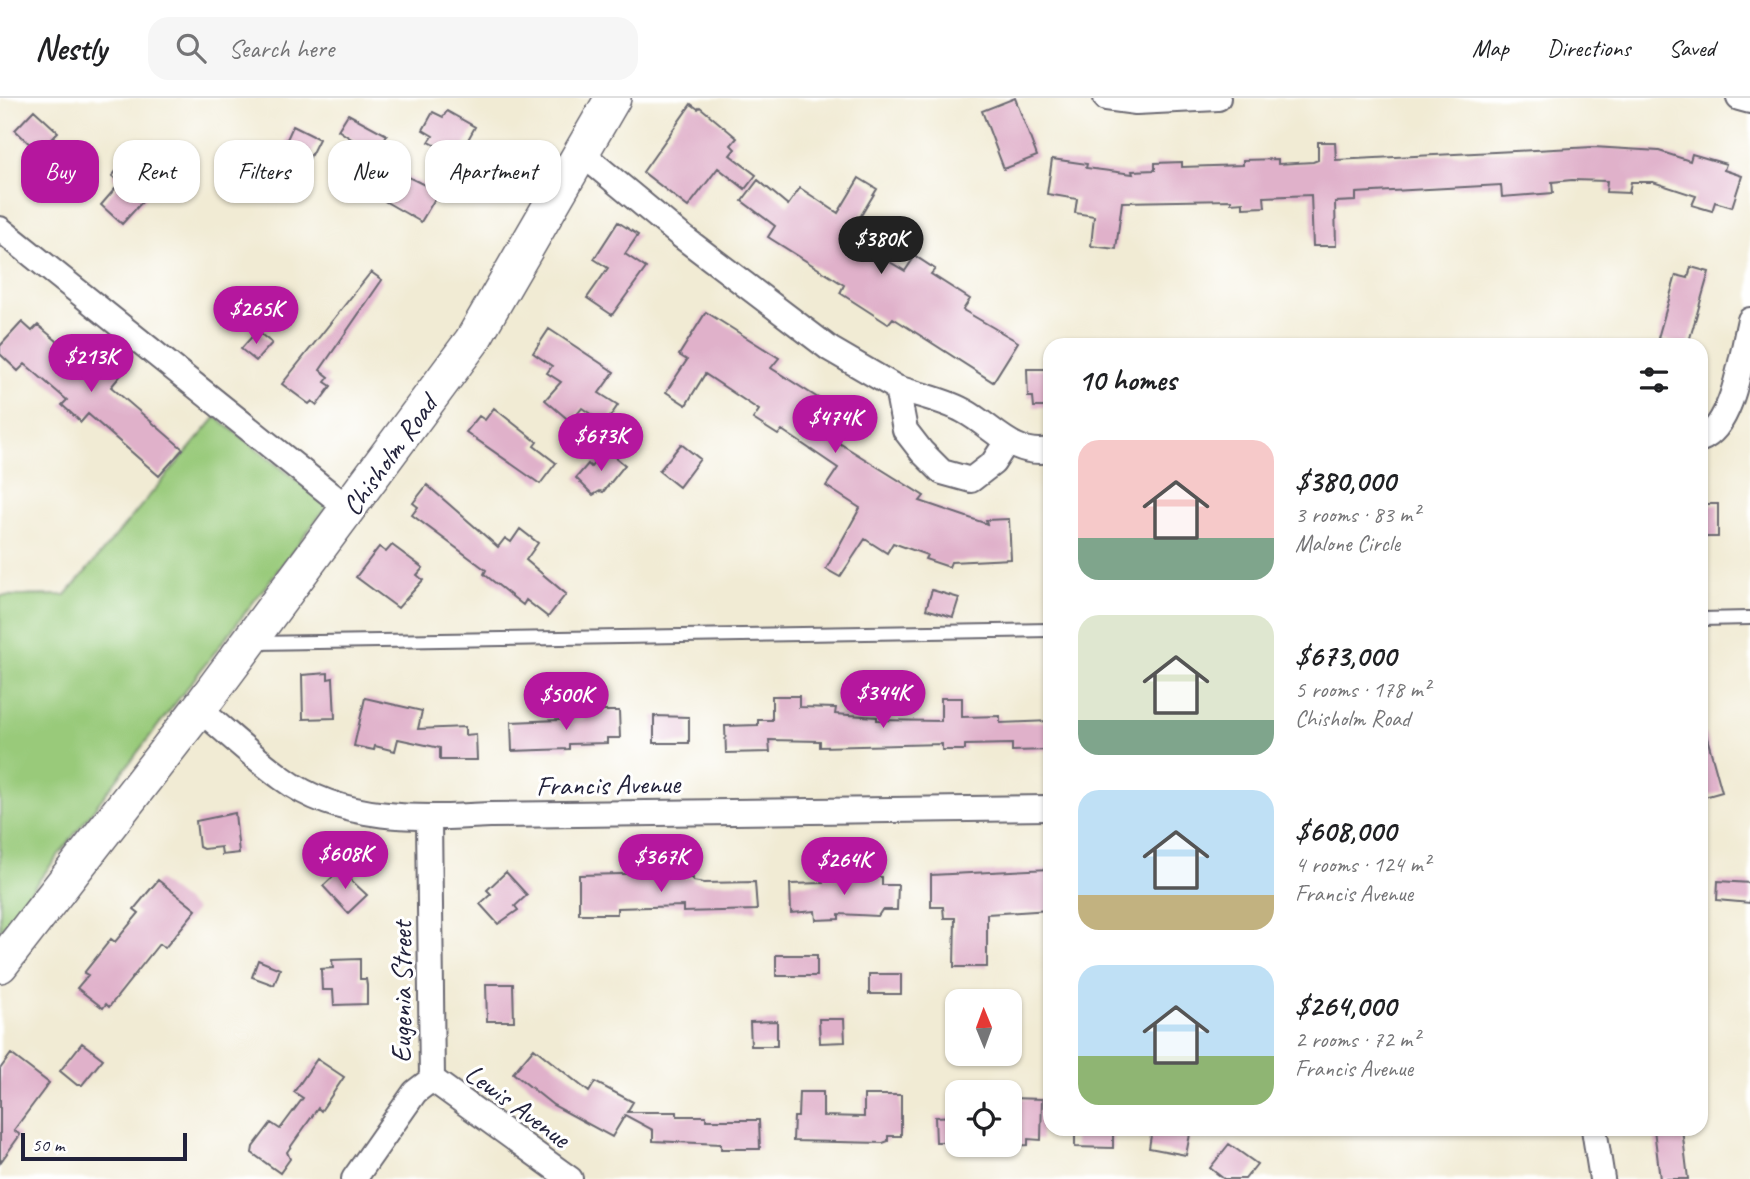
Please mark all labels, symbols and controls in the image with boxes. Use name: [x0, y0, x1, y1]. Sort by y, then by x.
search box: [148, 17, 638, 80]
text: Nestly: [35, 27, 106, 69]
icon: search: [172, 29, 210, 67]
text: Search here: [228, 32, 334, 65]
text: Map: [1472, 33, 1509, 63]
text: Directions: [1547, 33, 1630, 63]
text: Saved: [1668, 33, 1715, 63]
chip: Buy: [21, 140, 99, 203]
chip: Rent: [113, 140, 200, 203]
chip: Filters: [214, 140, 314, 203]
chip: New: [328, 140, 411, 203]
chip: Apartment: [425, 140, 561, 203]
pin: $380K: [832, 216, 930, 276]
text: $380K: [854, 224, 908, 253]
pin: $265K: [207, 286, 305, 346]
text: $265K: [229, 294, 283, 323]
pin: $213K: [42, 334, 140, 394]
text: $213K: [64, 342, 118, 371]
text: 10 homes: [1078, 361, 1176, 399]
icon: filters: [1635, 361, 1673, 399]
street label: Chisholm Road: [334, 385, 447, 522]
pin: $474K: [786, 396, 884, 455]
text: $474K: [809, 403, 862, 432]
pin: $673K: [552, 414, 650, 473]
text: $673K: [574, 421, 628, 450]
text: $380,000: [1295, 462, 1395, 500]
icon: home: [1134, 468, 1218, 552]
text: 3 rooms · 83 m²: [1295, 500, 1419, 529]
text: Malone Circle: [1295, 529, 1400, 558]
text: $673,000: [1295, 637, 1396, 675]
icon: home: [1134, 643, 1218, 727]
pin: $344K: [834, 670, 932, 730]
pin: $500K: [517, 672, 615, 732]
text: 5 rooms · 178 m²: [1295, 675, 1430, 704]
text: $344K: [856, 678, 910, 707]
text: $500K: [540, 680, 592, 709]
text: Chisholm Road: [1295, 704, 1410, 733]
street label: Francis Avenue: [536, 766, 682, 803]
text: $608,000: [1295, 812, 1396, 850]
icon: home: [1134, 818, 1218, 902]
pin: $608K: [296, 832, 394, 891]
pin: $367K: [612, 834, 710, 894]
pin: $264K: [795, 838, 893, 897]
text: $608K: [318, 839, 372, 868]
text: $367K: [634, 842, 688, 871]
text: $264K: [817, 845, 871, 874]
text: 4 rooms · 124 m²: [1295, 850, 1430, 879]
text: Francis Avenue: [1295, 879, 1413, 908]
street label: Eugenia Street: [384, 919, 419, 1063]
text: $264,000: [1295, 987, 1396, 1025]
north arrow: [945, 989, 1022, 1066]
map controls: [945, 989, 1022, 1157]
icon: home: [1134, 993, 1218, 1077]
text: 2 rooms · 72 m²: [1295, 1025, 1419, 1054]
text: Francis Avenue: [1295, 1054, 1413, 1083]
street label: Lewis Avenue: [458, 1056, 579, 1156]
button: locate: [945, 1080, 1022, 1157]
scale bar: [21, 1130, 187, 1162]
text: 50 m: [32, 1133, 64, 1157]

